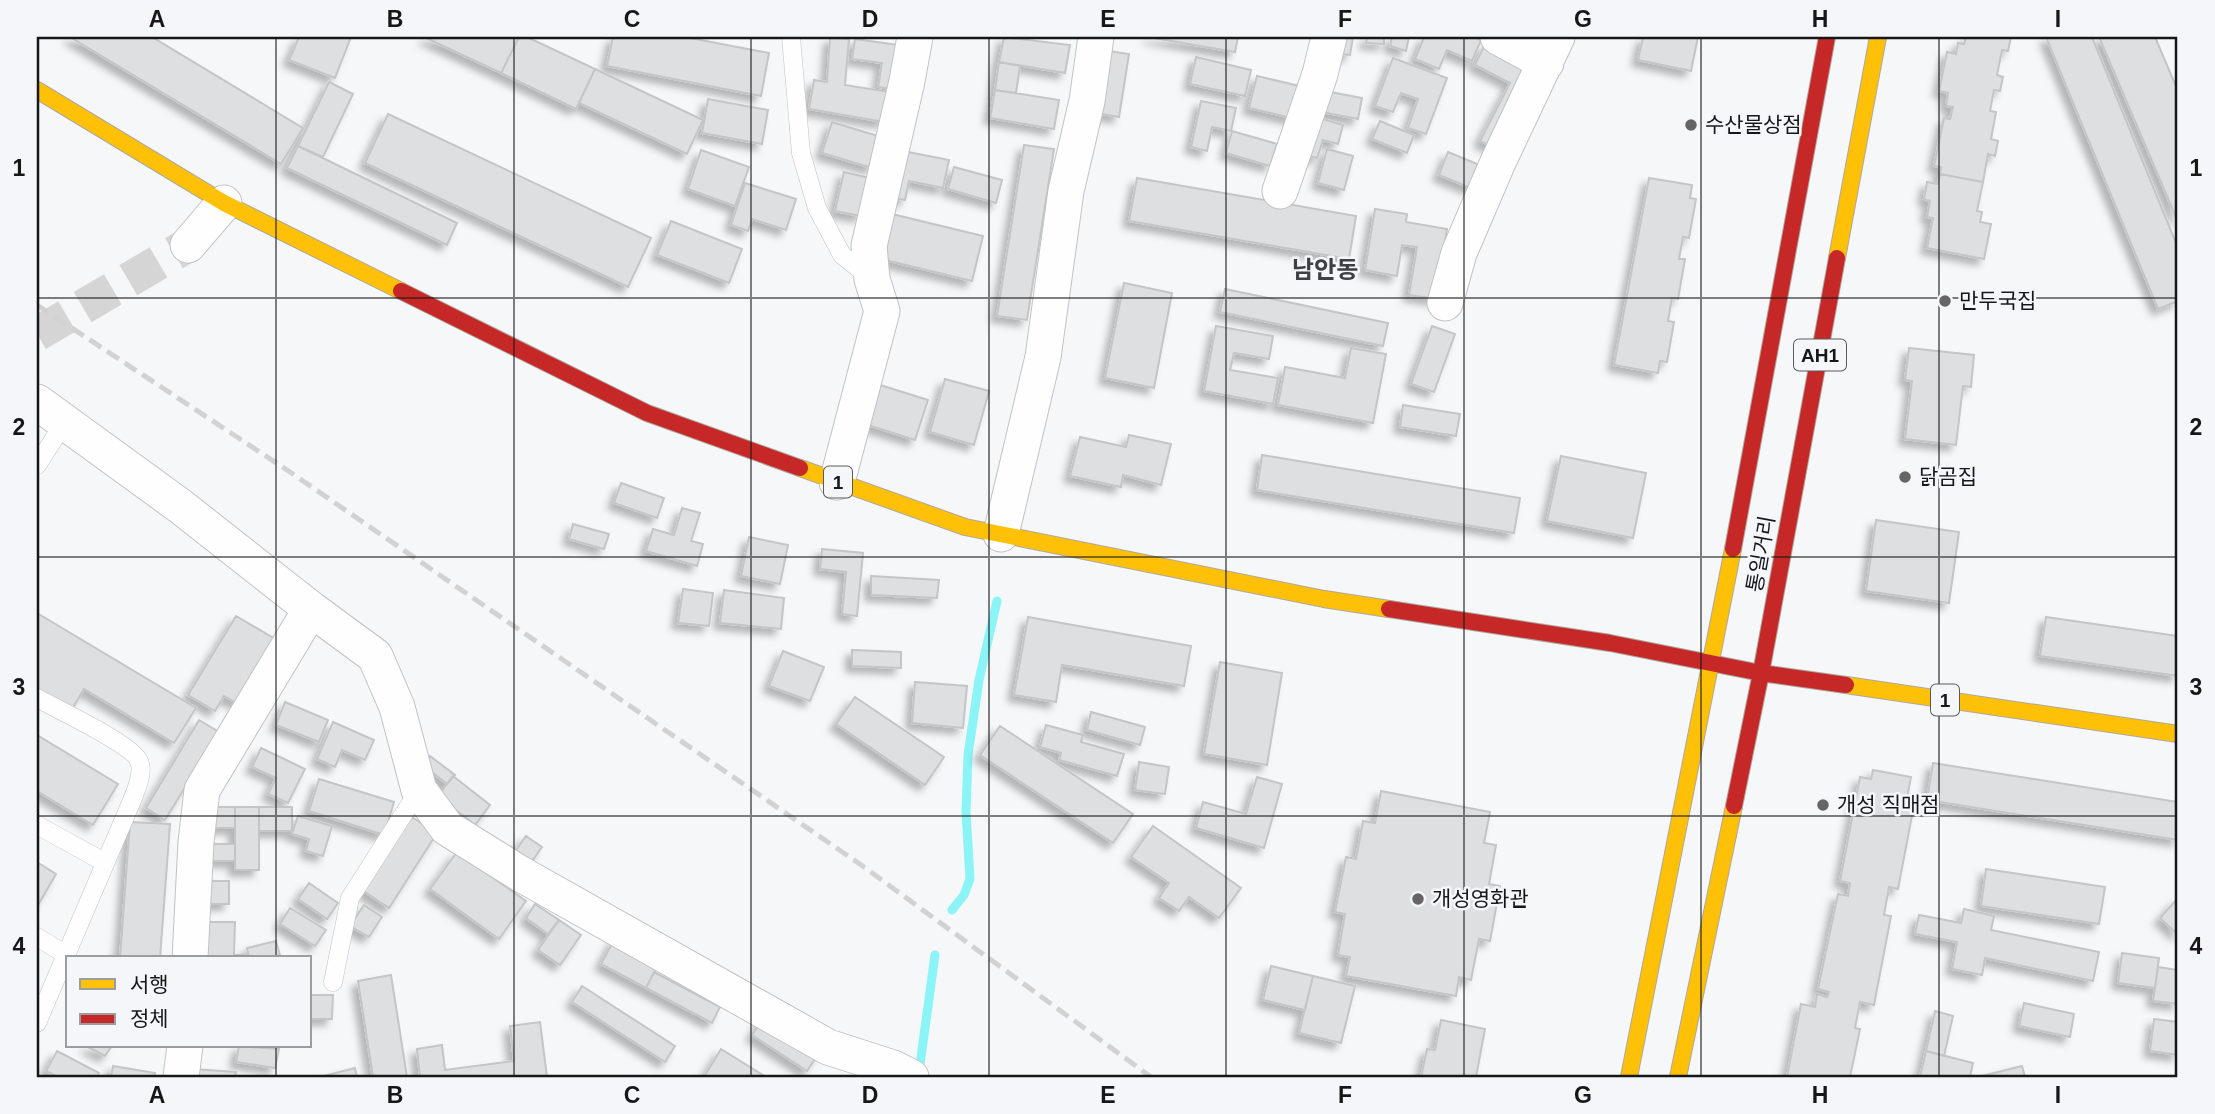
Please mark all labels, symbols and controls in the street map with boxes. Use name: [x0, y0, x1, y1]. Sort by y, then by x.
text: A: [149, 6, 165, 32]
text: B: [387, 6, 403, 32]
text: C: [624, 6, 640, 32]
text: D: [862, 6, 878, 32]
text: E: [1100, 6, 1116, 32]
text: F: [1338, 6, 1352, 32]
text: G: [1574, 6, 1592, 32]
text: H: [1812, 6, 1828, 32]
text: I: [2055, 6, 2061, 32]
place label: 수산물상점: [1705, 113, 1802, 136]
marker: 수산물상점: [1683, 117, 1699, 133]
text: 1: [13, 155, 26, 181]
text: 1: [2190, 155, 2203, 181]
district label: 남안동: [1292, 256, 1358, 283]
place label: 만두국집: [1959, 289, 2036, 312]
marker: 만두국집: [1937, 293, 1953, 309]
road number: AH1: [1794, 340, 1846, 370]
text: 2: [13, 414, 25, 440]
text: 2: [2190, 414, 2202, 440]
place label: 닭곰집: [1919, 465, 1977, 488]
road number: 1: [824, 467, 852, 498]
marker: 닭곰집: [1897, 469, 1913, 485]
street label: 통일거리: [1742, 514, 1779, 594]
text: 3: [13, 674, 25, 700]
text: 3: [2190, 674, 2202, 700]
road number: 1: [1931, 684, 1959, 716]
place label: 개성 직매점: [1837, 793, 1939, 816]
marker: 개성 직매점: [1815, 797, 1831, 813]
place label: 개성영화관: [1432, 887, 1529, 910]
marker: 개성영화관: [1410, 891, 1426, 907]
text: 4: [13, 933, 26, 959]
text: 4: [2190, 933, 2203, 959]
legend: [66, 956, 312, 1048]
text: 서행: [130, 973, 169, 996]
text: 정체: [130, 1007, 169, 1030]
text: A: [149, 1082, 165, 1108]
text: B: [387, 1082, 403, 1108]
text: C: [624, 1082, 640, 1108]
text: D: [862, 1082, 878, 1108]
text: E: [1100, 1082, 1116, 1108]
text: F: [1338, 1082, 1352, 1108]
text: G: [1574, 1082, 1592, 1108]
text: H: [1812, 1082, 1828, 1108]
text: I: [2055, 1082, 2061, 1108]

